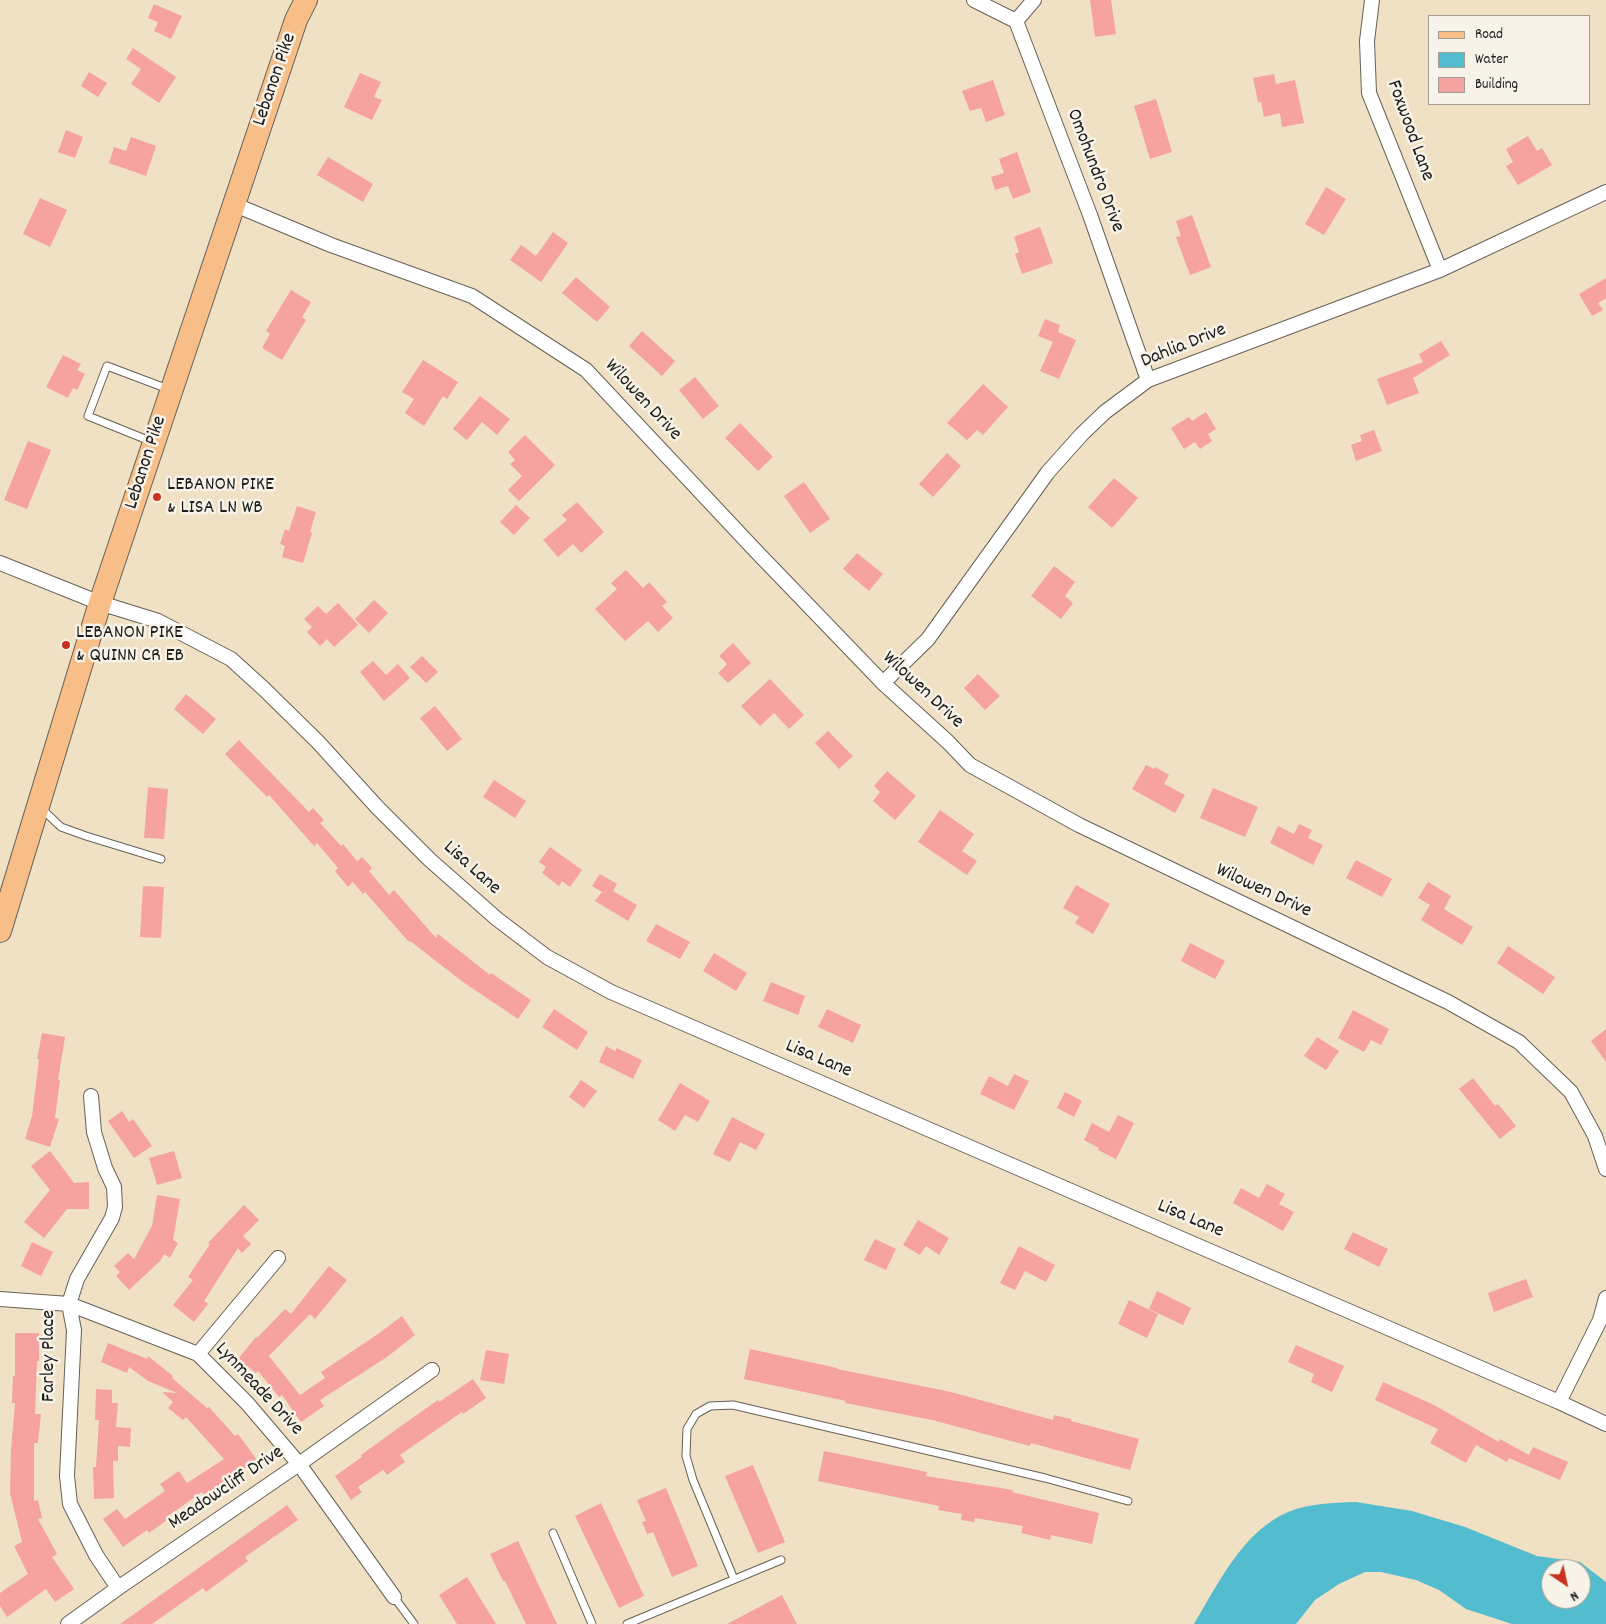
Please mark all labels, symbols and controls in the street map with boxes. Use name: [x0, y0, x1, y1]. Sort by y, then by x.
legend: [1428, 15, 1591, 105]
text: Road: [1475, 24, 1503, 46]
street label: Lebanon Pike: [249, 30, 303, 130]
text: Water: [1475, 49, 1508, 71]
text: Building: [1475, 74, 1518, 96]
street label: Foxwood Lane: [1380, 77, 1438, 185]
street label: Omohundro Drive: [1060, 106, 1128, 236]
street label: Dahlia Drive: [1138, 319, 1230, 375]
street label: Wilowen Drive: [598, 355, 686, 447]
street label: Lebanon Pike: [121, 413, 173, 513]
place label: LEBANON PIKE & LISA LN WB: [167, 474, 274, 521]
marker: LEBANON PIKE & LISA LN WB: [151, 491, 163, 503]
place label: LEBANON PIKE & QUINN CR EB: [76, 622, 184, 669]
marker: LEBANON PIKE & QUINN CR EB: [60, 639, 72, 651]
street label: Wilowen Drive: [876, 647, 968, 735]
street label: Lisa Lane: [437, 837, 505, 901]
street label: Wilowen Drive: [1211, 859, 1315, 925]
street label: Lisa Lane: [781, 1035, 855, 1085]
street label: Lisa Lane: [1153, 1195, 1227, 1245]
street label: Farley Place: [38, 1310, 62, 1402]
street label: Lynmeade Drive: [209, 1338, 307, 1442]
street label: Meadowcliff Drive: [165, 1442, 289, 1536]
north arrow: [1541, 1559, 1591, 1609]
text: N: [1565, 1585, 1582, 1606]

